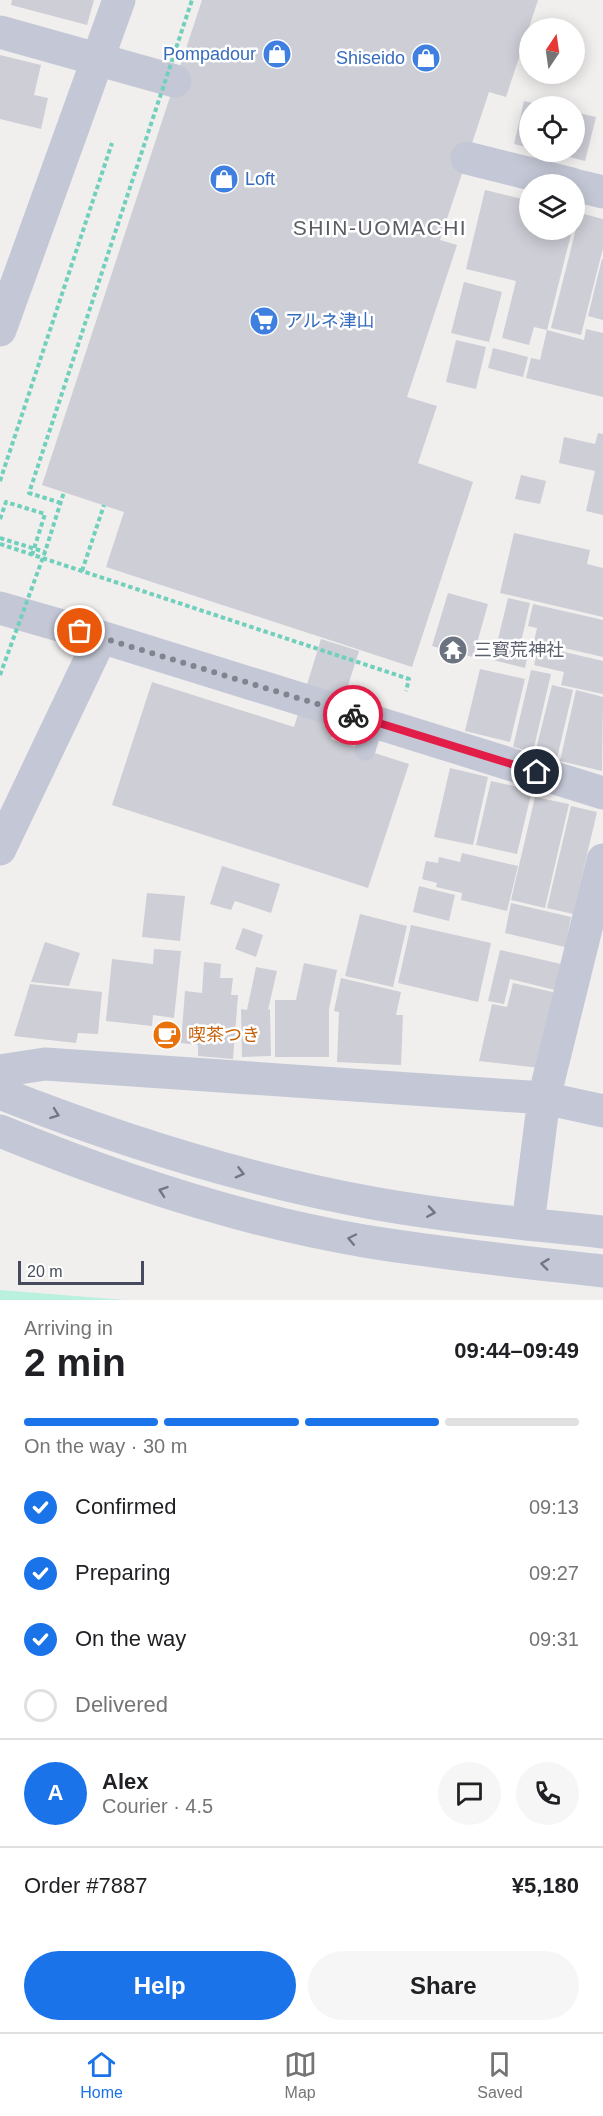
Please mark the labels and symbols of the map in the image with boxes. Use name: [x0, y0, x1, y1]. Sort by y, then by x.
north arrow: [519, 18, 585, 84]
shop icon: Pompadour: [261, 38, 293, 70]
shop icon: Shiseido: [410, 42, 442, 74]
place label: Pompadour: [163, 44, 256, 64]
place label: Shiseido: [336, 48, 405, 68]
shop icon: Loft: [208, 163, 240, 195]
place label: Loft: [245, 169, 275, 189]
district label: SHIN-UOMACHI: [293, 216, 467, 239]
supermarket icon: アルネ津山: [248, 305, 280, 337]
place label: アルネ津山: [285, 311, 375, 331]
pin: [54, 605, 105, 656]
temple icon: 三寳荒神社: [437, 634, 469, 666]
place label: 三寳荒神社: [474, 640, 564, 660]
courier: [323, 685, 383, 745]
pin: [511, 746, 562, 797]
cafe icon: 喫茶つき: [151, 1019, 183, 1051]
place label: 喫茶つき: [188, 1025, 260, 1045]
one-way arrow: [49, 1106, 60, 1119]
one-way arrow: [235, 1165, 245, 1178]
one-way arrow: [158, 1186, 169, 1199]
one-way arrow: [427, 1206, 436, 1218]
one-way arrow: [347, 1233, 357, 1246]
scale bar: [18, 1258, 144, 1286]
one-way arrow: [540, 1259, 549, 1271]

